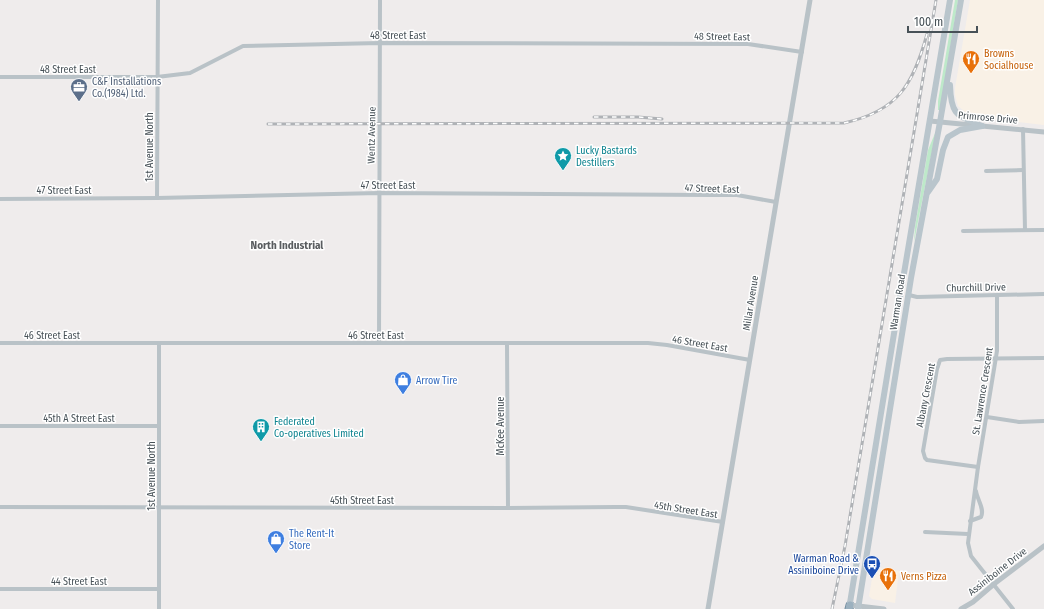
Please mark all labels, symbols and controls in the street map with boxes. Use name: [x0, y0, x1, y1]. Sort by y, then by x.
scale bar: [908, 8, 977, 34]
text: 100 m: [914, 15, 943, 29]
street label: 48 Street East: [370, 30, 427, 42]
street label: 48 Street East: [694, 31, 751, 44]
place label: Browns Socialhouse: [984, 48, 1033, 72]
restaurant icon: Browns Socialhouse: [961, 49, 981, 74]
street label: 48 Street East: [40, 64, 97, 76]
place label: C&F Installations Co.(1984) Ltd.: [92, 76, 161, 100]
office icon: C&F Installations Co.(1984) Ltd.: [69, 77, 89, 102]
street label: Wentz Avenue: [366, 106, 378, 164]
street label: Primrose Drive: [958, 109, 1018, 127]
street label: 1st Avenue North: [144, 112, 156, 182]
place label: Lucky Bastards Destillers: [576, 145, 637, 169]
place icon: Lucky Bastards Destillers: [553, 146, 573, 171]
street label: 47 Street East: [361, 180, 416, 192]
street label: 47 Street East: [684, 182, 740, 196]
street label: 47 Street East: [37, 185, 92, 197]
district label: North Industrial: [251, 239, 324, 252]
street label: Warman Road: [888, 273, 908, 331]
street label: Millar Avenue: [741, 275, 761, 332]
street label: Churchill Drive: [946, 281, 1006, 295]
street label: 46 Street East: [24, 330, 81, 342]
street label: 46 Street East: [348, 330, 405, 342]
street label: 46 Street East: [671, 333, 729, 355]
street label: St. Lawrence Crescent: [970, 346, 996, 436]
street label: Albany Crescent: [914, 361, 938, 428]
shop icon: Arrow Tire: [393, 370, 413, 395]
place label: Arrow Tire: [416, 375, 457, 387]
street label: McKee Avenue: [495, 397, 507, 455]
street label: 45th A Street East: [43, 413, 116, 425]
place label: Federated Co-operatives Limited: [274, 416, 364, 440]
building icon: Federated Co-operatives Limited: [251, 417, 271, 442]
street label: 1st Avenue North: [146, 441, 158, 511]
street label: 45th Street East: [330, 495, 395, 507]
street label: 45th Street East: [653, 499, 719, 521]
place label: The Rent-It Store: [289, 528, 335, 552]
shop icon: The Rent-It Store: [266, 529, 286, 554]
street label: Assiniboine Drive: [966, 545, 1029, 598]
place label: Warman Road & Assiniboine Drive: [788, 553, 859, 577]
bus stop icon: Warman Road & Assiniboine Drive: [862, 554, 882, 579]
restaurant icon: Verns Pizza: [878, 566, 898, 591]
place label: Verns Pizza: [901, 571, 947, 583]
street label: 44 Street East: [51, 576, 108, 588]

